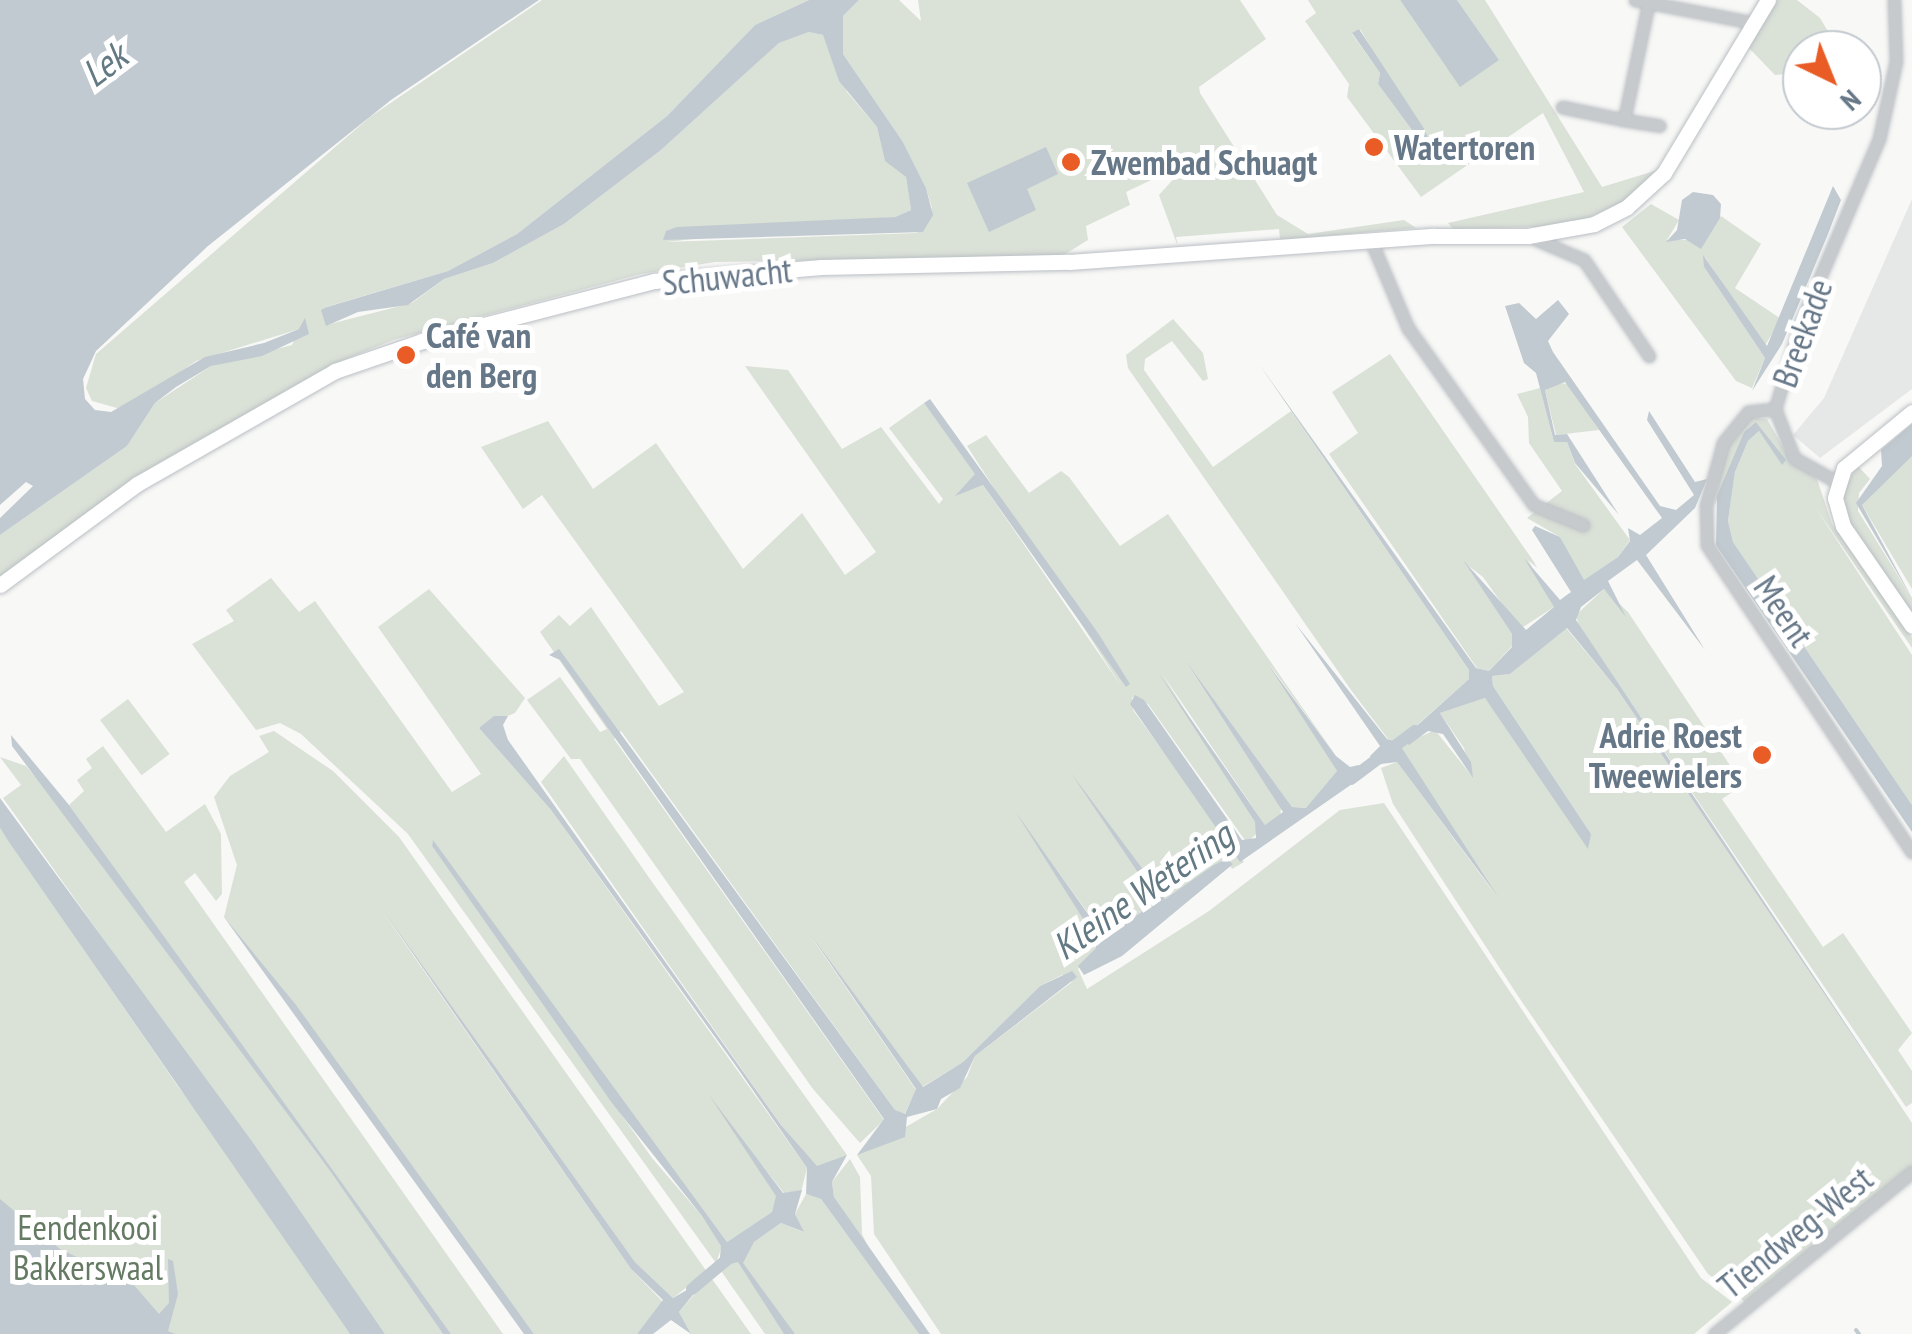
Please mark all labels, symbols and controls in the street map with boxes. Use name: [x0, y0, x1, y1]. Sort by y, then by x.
north arrow: [1782, 30, 1882, 130]
water label: Lek: [72, 32, 136, 96]
text: N: [1833, 82, 1870, 120]
place label: Watertoren: [1394, 126, 1535, 168]
marker: Watertoren: [1363, 136, 1385, 158]
place label: Zwembad Schuagt: [1091, 141, 1317, 183]
marker: Zwembad Schuagt: [1060, 151, 1082, 173]
street label: Schuwacht: [660, 248, 794, 304]
street label: Breekade: [1763, 273, 1841, 393]
place label: Café van den Berg: [426, 314, 537, 396]
marker: Café van den Berg: [395, 344, 417, 366]
street label: Meent: [1745, 568, 1823, 654]
place label: Adrie Roest Tweewielers: [1589, 714, 1742, 796]
marker: Adrie Roest Tweewielers: [1751, 744, 1773, 766]
water label: Kleine Wetering: [1043, 811, 1241, 969]
street label: Tiendweg-West: [1710, 1157, 1880, 1307]
park label: Eendenkooi Bakkerswaal: [13, 1206, 163, 1288]

